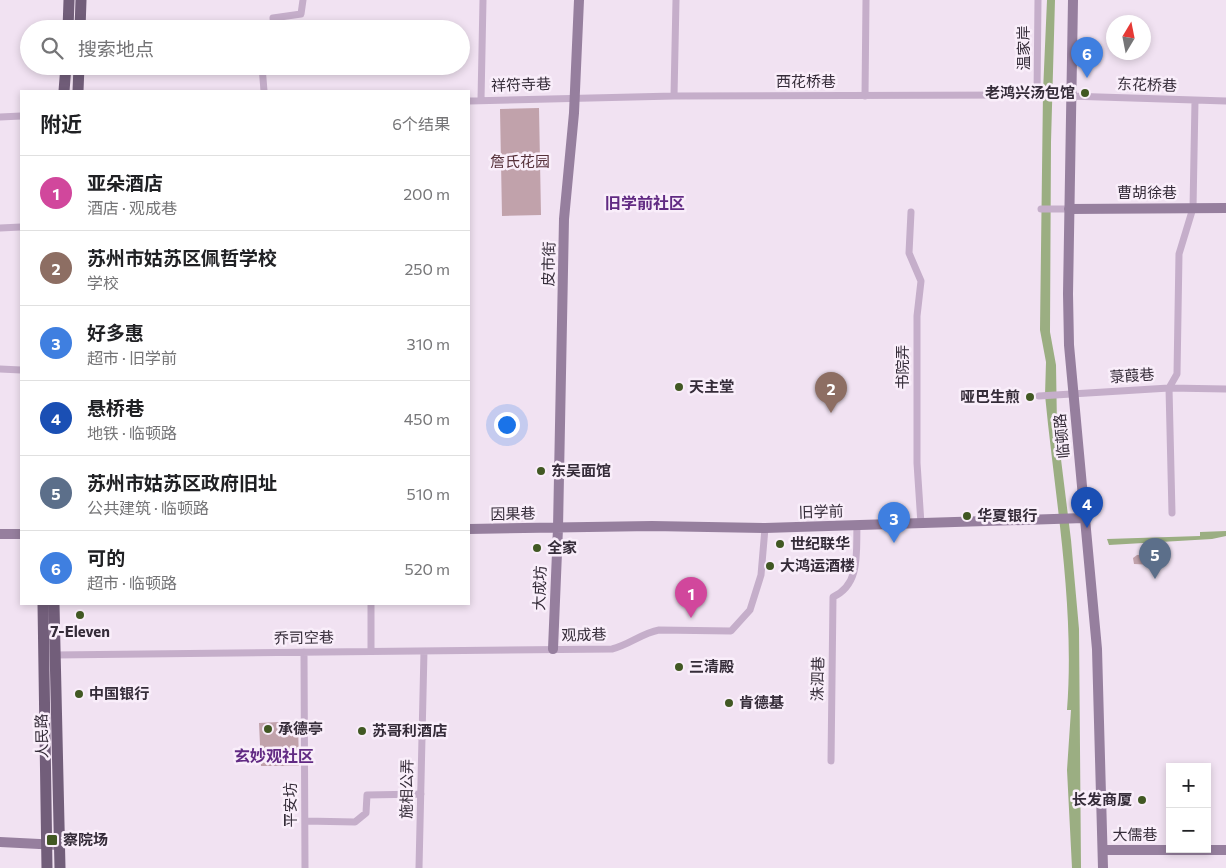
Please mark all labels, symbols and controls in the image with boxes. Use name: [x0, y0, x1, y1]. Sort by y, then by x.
north arrow: [1106, 15, 1151, 60]
search box: [20, 20, 470, 75]
street label: 温家岸: [1014, 25, 1032, 71]
icon: search: [38, 34, 66, 62]
text: 搜索地点: [78, 37, 154, 60]
pin: 6: [1071, 37, 1103, 78]
street label: 西花桥巷: [776, 72, 836, 90]
street label: 祥符寺巷: [491, 74, 551, 94]
street label: 东花桥巷: [1117, 74, 1177, 94]
place label: 老鸿兴汤包馆: [985, 83, 1075, 101]
marker: 老鸿兴汤包馆: [1079, 87, 1091, 99]
text: 附近: [40, 111, 82, 136]
text: 6个结果: [392, 114, 450, 133]
park label: 詹氏花园: [490, 152, 550, 170]
text: 亚朵酒店: [87, 171, 163, 194]
street label: 曹胡徐巷: [1117, 183, 1177, 201]
text: 1: [52, 184, 60, 203]
text: 200 m: [403, 184, 450, 203]
district label: 旧学前社区: [605, 193, 685, 212]
text: 酒店 · 观成巷: [87, 198, 177, 217]
street label: 皮市街: [539, 241, 557, 287]
text: 苏州市姑苏区佩哲学校: [87, 246, 277, 269]
text: 2: [51, 259, 61, 278]
text: 250 m: [404, 259, 450, 278]
text: 学校: [87, 273, 119, 292]
text: 好多惠: [87, 321, 144, 344]
text: 3: [51, 334, 61, 353]
text: 310 m: [407, 334, 450, 353]
street label: 书院弄: [893, 344, 911, 390]
text: 超市 · 旧学前: [87, 348, 177, 367]
street label: 菉葭巷: [1109, 364, 1155, 386]
pin: 2: [815, 372, 847, 413]
place label: 天主堂: [689, 377, 734, 395]
marker: 天主堂: [673, 381, 685, 393]
place label: 哑巴生煎: [960, 387, 1020, 405]
marker: 哑巴生煎: [1024, 391, 1036, 403]
text: 悬桥巷: [87, 396, 144, 419]
text: 4: [51, 409, 61, 428]
text: 450 m: [404, 409, 450, 428]
your location: [494, 412, 520, 438]
street label: 临顿路: [1050, 413, 1072, 459]
text: 地铁 · 临顿路: [87, 423, 177, 442]
place label: 东吴面馆: [551, 461, 611, 479]
marker: 东吴面馆: [535, 465, 547, 477]
text: 苏州市姑苏区政府旧址: [87, 471, 277, 494]
text: 5: [51, 484, 61, 503]
text: 510 m: [407, 484, 450, 503]
pin: 4: [1071, 487, 1103, 528]
text: 公共建筑 · 临顿路: [87, 498, 209, 517]
street label: 旧学前: [798, 501, 844, 521]
pin: 3: [878, 502, 910, 543]
street label: 因果巷: [490, 504, 536, 522]
place label: 华夏银行: [977, 506, 1037, 524]
marker: 华夏银行: [961, 510, 973, 522]
place label: 世纪联华: [790, 534, 850, 552]
place label: 全家: [547, 538, 577, 556]
marker: 世纪联华: [774, 538, 786, 550]
pin: 5: [1139, 538, 1171, 579]
marker: 全家: [531, 542, 543, 554]
text: 可的: [87, 546, 125, 569]
place label: 大鸿运酒楼: [780, 556, 855, 574]
text: 6: [51, 559, 61, 578]
text: 520 m: [405, 559, 450, 578]
marker: 大鸿运酒楼: [764, 560, 776, 572]
street label: 大成坊: [529, 565, 549, 611]
text: 超市 · 临顿路: [87, 573, 177, 592]
pin: 1: [675, 577, 707, 618]
marker: 7-Eleven: [74, 609, 86, 621]
place label: 7-Eleven: [50, 622, 110, 640]
street label: 观成巷: [561, 625, 607, 643]
street label: 乔司空巷: [274, 627, 334, 647]
street label: 洙泗巷: [808, 656, 826, 702]
place label: 三清殿: [689, 657, 734, 675]
marker: 三清殿: [673, 661, 685, 673]
place label: 中国银行: [89, 684, 149, 702]
marker: 中国银行: [73, 688, 85, 700]
place label: 肯德基: [739, 693, 784, 711]
marker: 肯德基: [723, 697, 735, 709]
street label: 人民路: [32, 713, 50, 759]
place label: 承德亭: [278, 719, 323, 737]
place label: 苏哥利酒店: [372, 721, 447, 739]
marker: 承德亭: [262, 723, 274, 735]
marker: 苏哥利酒店: [356, 725, 368, 737]
district label: 玄妙观社区: [234, 746, 314, 765]
street label: 施相公弄: [396, 759, 416, 819]
map controls: [1166, 763, 1211, 853]
button: +: [1166, 763, 1211, 808]
street label: 平安坊: [281, 782, 299, 828]
place label: 长发商厦: [1072, 790, 1132, 808]
marker: 长发商厦: [1136, 794, 1148, 806]
button: −: [1166, 808, 1211, 853]
street label: 大儒巷: [1112, 825, 1158, 843]
place label: 察院场: [63, 830, 108, 848]
marker: 察院场: [45, 833, 59, 847]

